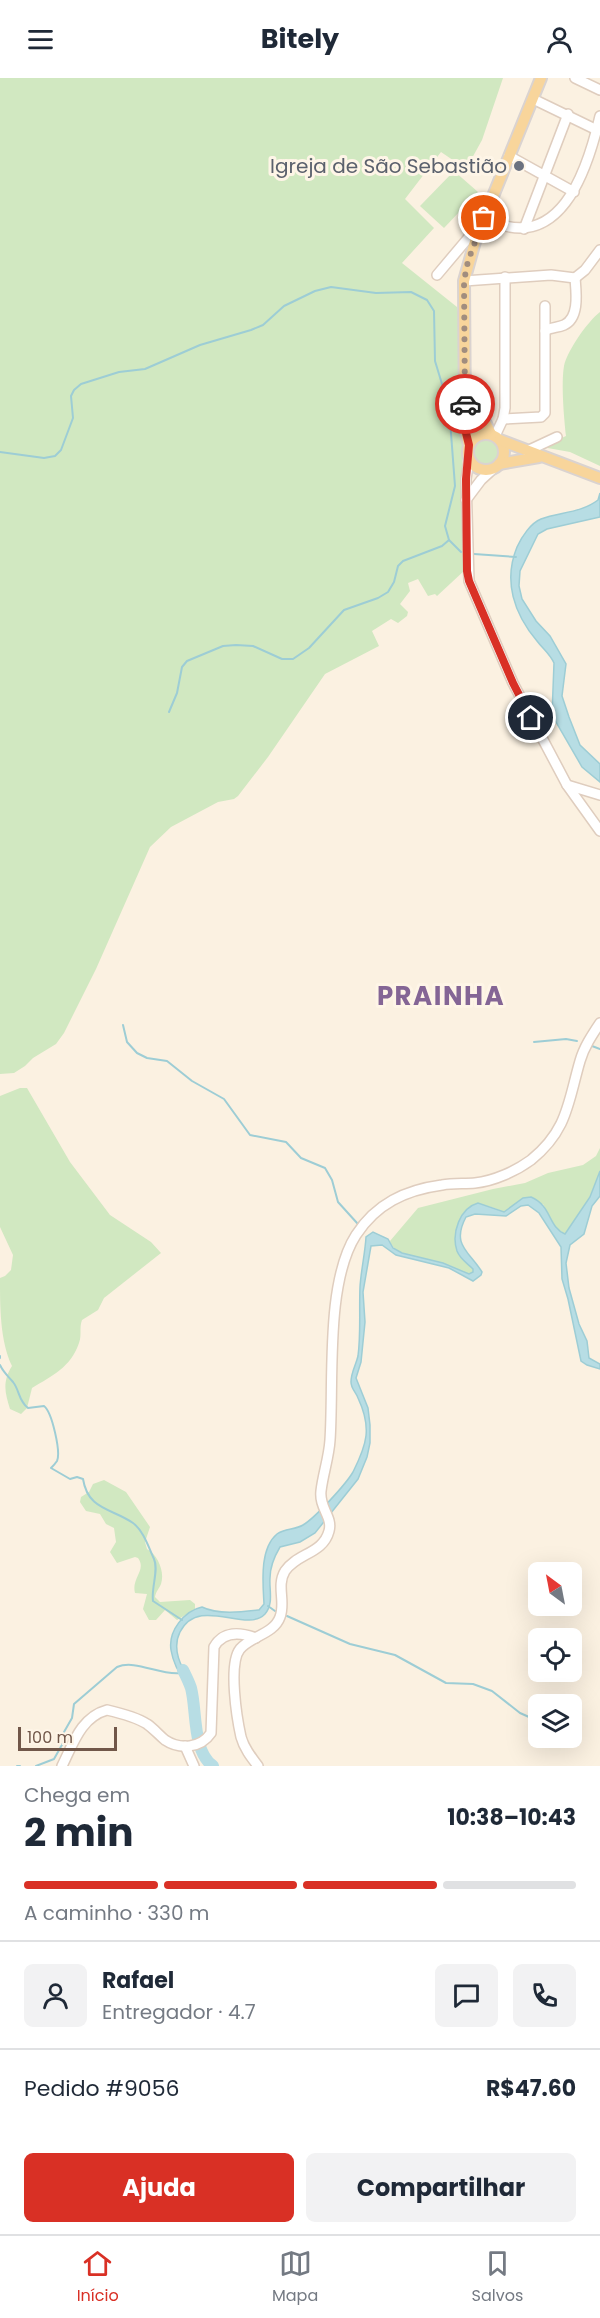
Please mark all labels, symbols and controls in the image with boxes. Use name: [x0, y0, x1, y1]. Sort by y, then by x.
text: Bitely: [261, 20, 339, 57]
icon: menu: [24, 23, 57, 56]
icon: person: [543, 23, 576, 56]
place label: Igreja de São Sebastião: [270, 152, 507, 180]
marker: Igreja de São Sebastião: [512, 159, 526, 173]
pin: [458, 192, 509, 243]
icon: bag: [467, 201, 500, 234]
courier: [435, 374, 495, 434]
icon: car: [449, 388, 482, 421]
pin: [505, 692, 556, 743]
icon: home: [514, 701, 547, 734]
district label: PRAINHA: [377, 978, 505, 1014]
north arrow: [528, 1562, 582, 1616]
map controls: [528, 1562, 582, 1748]
button: locate: [528, 1628, 582, 1682]
button: layers: [528, 1694, 582, 1748]
scale bar: [18, 1724, 117, 1752]
text: 100 m: [27, 1726, 73, 1749]
text: Chega em: [24, 1781, 130, 1809]
text: 10:38–10:43: [447, 1802, 576, 1833]
text: 2 min: [24, 1805, 134, 1860]
text: A caminho · 330 m: [24, 1899, 209, 1927]
button: person: [24, 1964, 87, 2027]
button: chat: [435, 1964, 498, 2027]
button: phone: [513, 1964, 576, 2027]
text: Rafael: [102, 1965, 174, 1996]
text: Entregador · 4.7: [102, 1998, 256, 2026]
text: Pedido #9056: [24, 2073, 179, 2104]
text: R$47.60: [486, 2073, 576, 2104]
button: Ajuda: [24, 2153, 294, 2222]
button: Compartilhar: [306, 2153, 576, 2222]
tab: Início: [77, 2247, 119, 2308]
tab: Mapa: [272, 2247, 318, 2308]
tab: Salvos: [472, 2247, 523, 2308]

